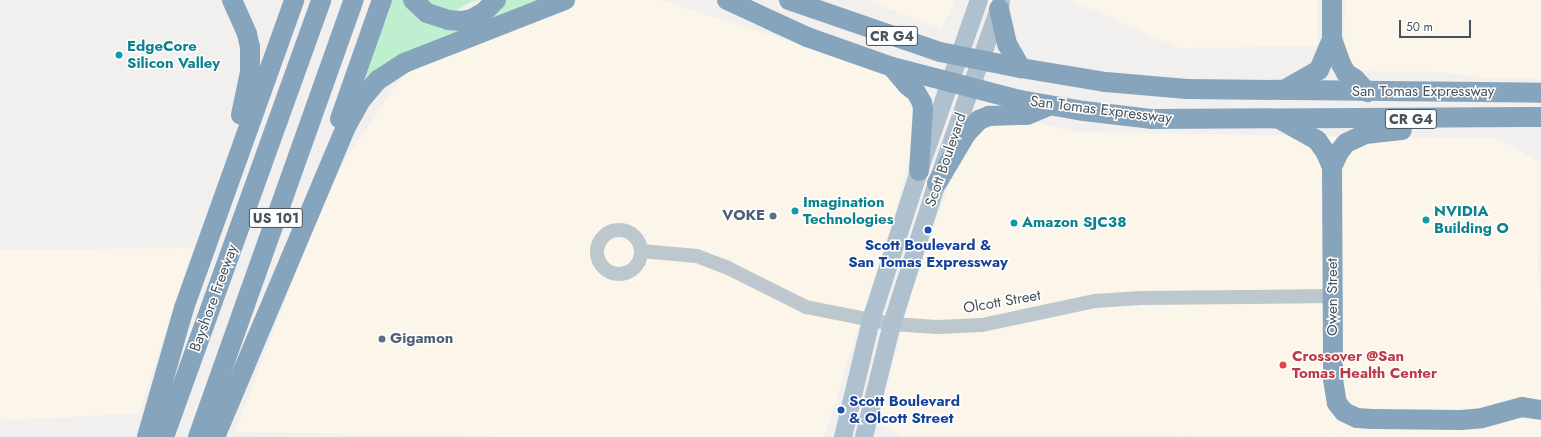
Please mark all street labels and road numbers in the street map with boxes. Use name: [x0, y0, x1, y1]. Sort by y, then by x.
road number: CR G4: [865, 24, 919, 48]
street label: San Tomas Expressway: [1352, 83, 1494, 101]
street label: San Tomas Expressway: [1029, 92, 1173, 128]
road number: CR G4: [1384, 107, 1438, 131]
street label: Scott Boulevard: [922, 111, 970, 209]
road number: US 101: [248, 206, 304, 230]
street label: Bayshore Freeway: [186, 242, 242, 354]
street label: Owen Street: [1324, 258, 1342, 336]
street label: Olcott Street: [962, 286, 1042, 318]

